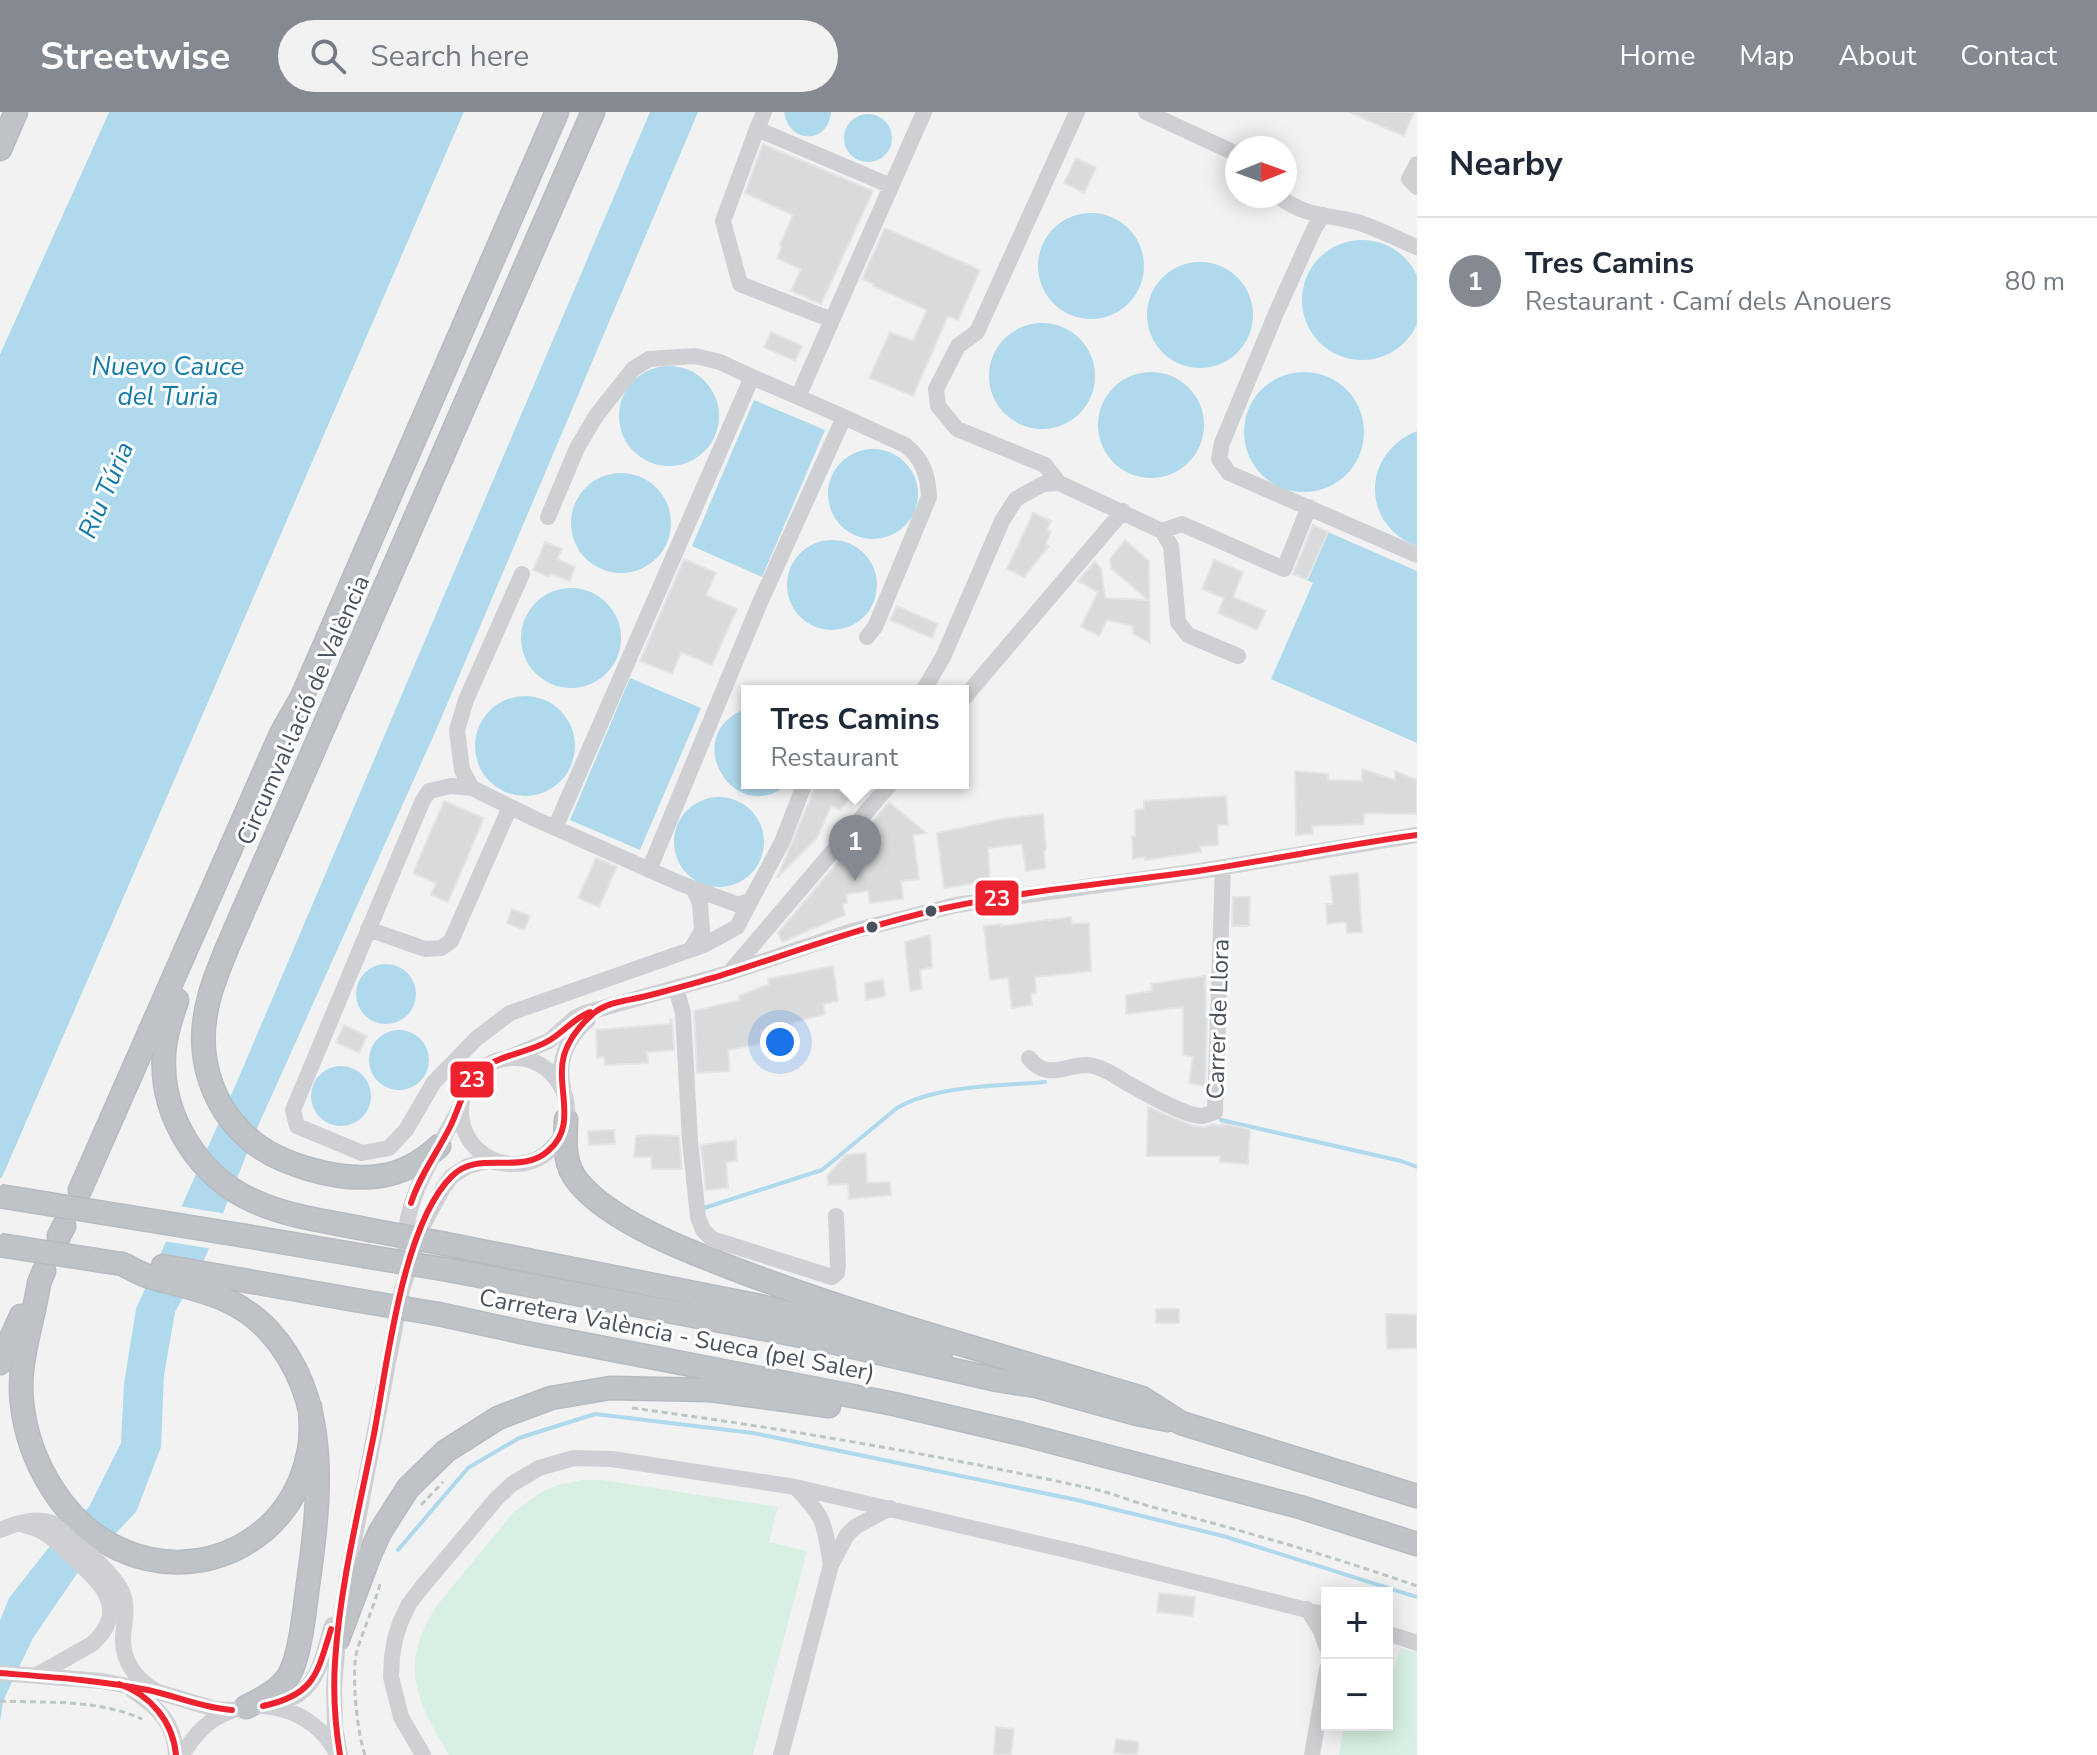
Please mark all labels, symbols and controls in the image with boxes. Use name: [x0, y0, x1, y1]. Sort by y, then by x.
search box: [278, 20, 838, 92]
text: Streetwise: [40, 31, 230, 82]
icon: search: [306, 34, 350, 78]
text: Search here: [370, 36, 529, 77]
text: Home: [1620, 37, 1695, 75]
text: Map: [1739, 37, 1794, 75]
text: About: [1838, 37, 1916, 75]
text: Contact: [1960, 37, 2057, 75]
north arrow: [1225, 136, 1297, 208]
text: Nearby: [1449, 141, 1563, 187]
text: Tres Camins: [1525, 243, 1694, 284]
text: 1: [1467, 264, 1483, 299]
text: 80 m: [2005, 264, 2065, 299]
text: Restaurant · Camí dels Anouers: [1525, 284, 1892, 319]
water label: Nuevo Cauce del Turia: [92, 349, 245, 414]
water label: Riu Túria: [70, 436, 142, 544]
street label: Circumval·lació de València: [229, 570, 377, 850]
popup: [741, 685, 969, 789]
text: Tres Camins: [770, 699, 940, 740]
text: Restaurant: [770, 740, 898, 775]
pin: 1: [829, 815, 881, 881]
line badge: 23: [974, 879, 1020, 917]
text: 23: [984, 884, 1010, 914]
unlabelled marker: [923, 903, 939, 919]
unlabelled marker: [864, 919, 880, 935]
street label: Carrer de Llora: [1199, 938, 1237, 1100]
your location: [760, 1022, 800, 1062]
line badge: 23: [449, 1060, 495, 1099]
text: 23: [459, 1065, 485, 1095]
street label: Carretera València - Sueca (pel Saler): [477, 1281, 877, 1389]
map controls: [1321, 1587, 1393, 1731]
button: +: [1321, 1587, 1393, 1659]
button: −: [1321, 1659, 1393, 1731]

